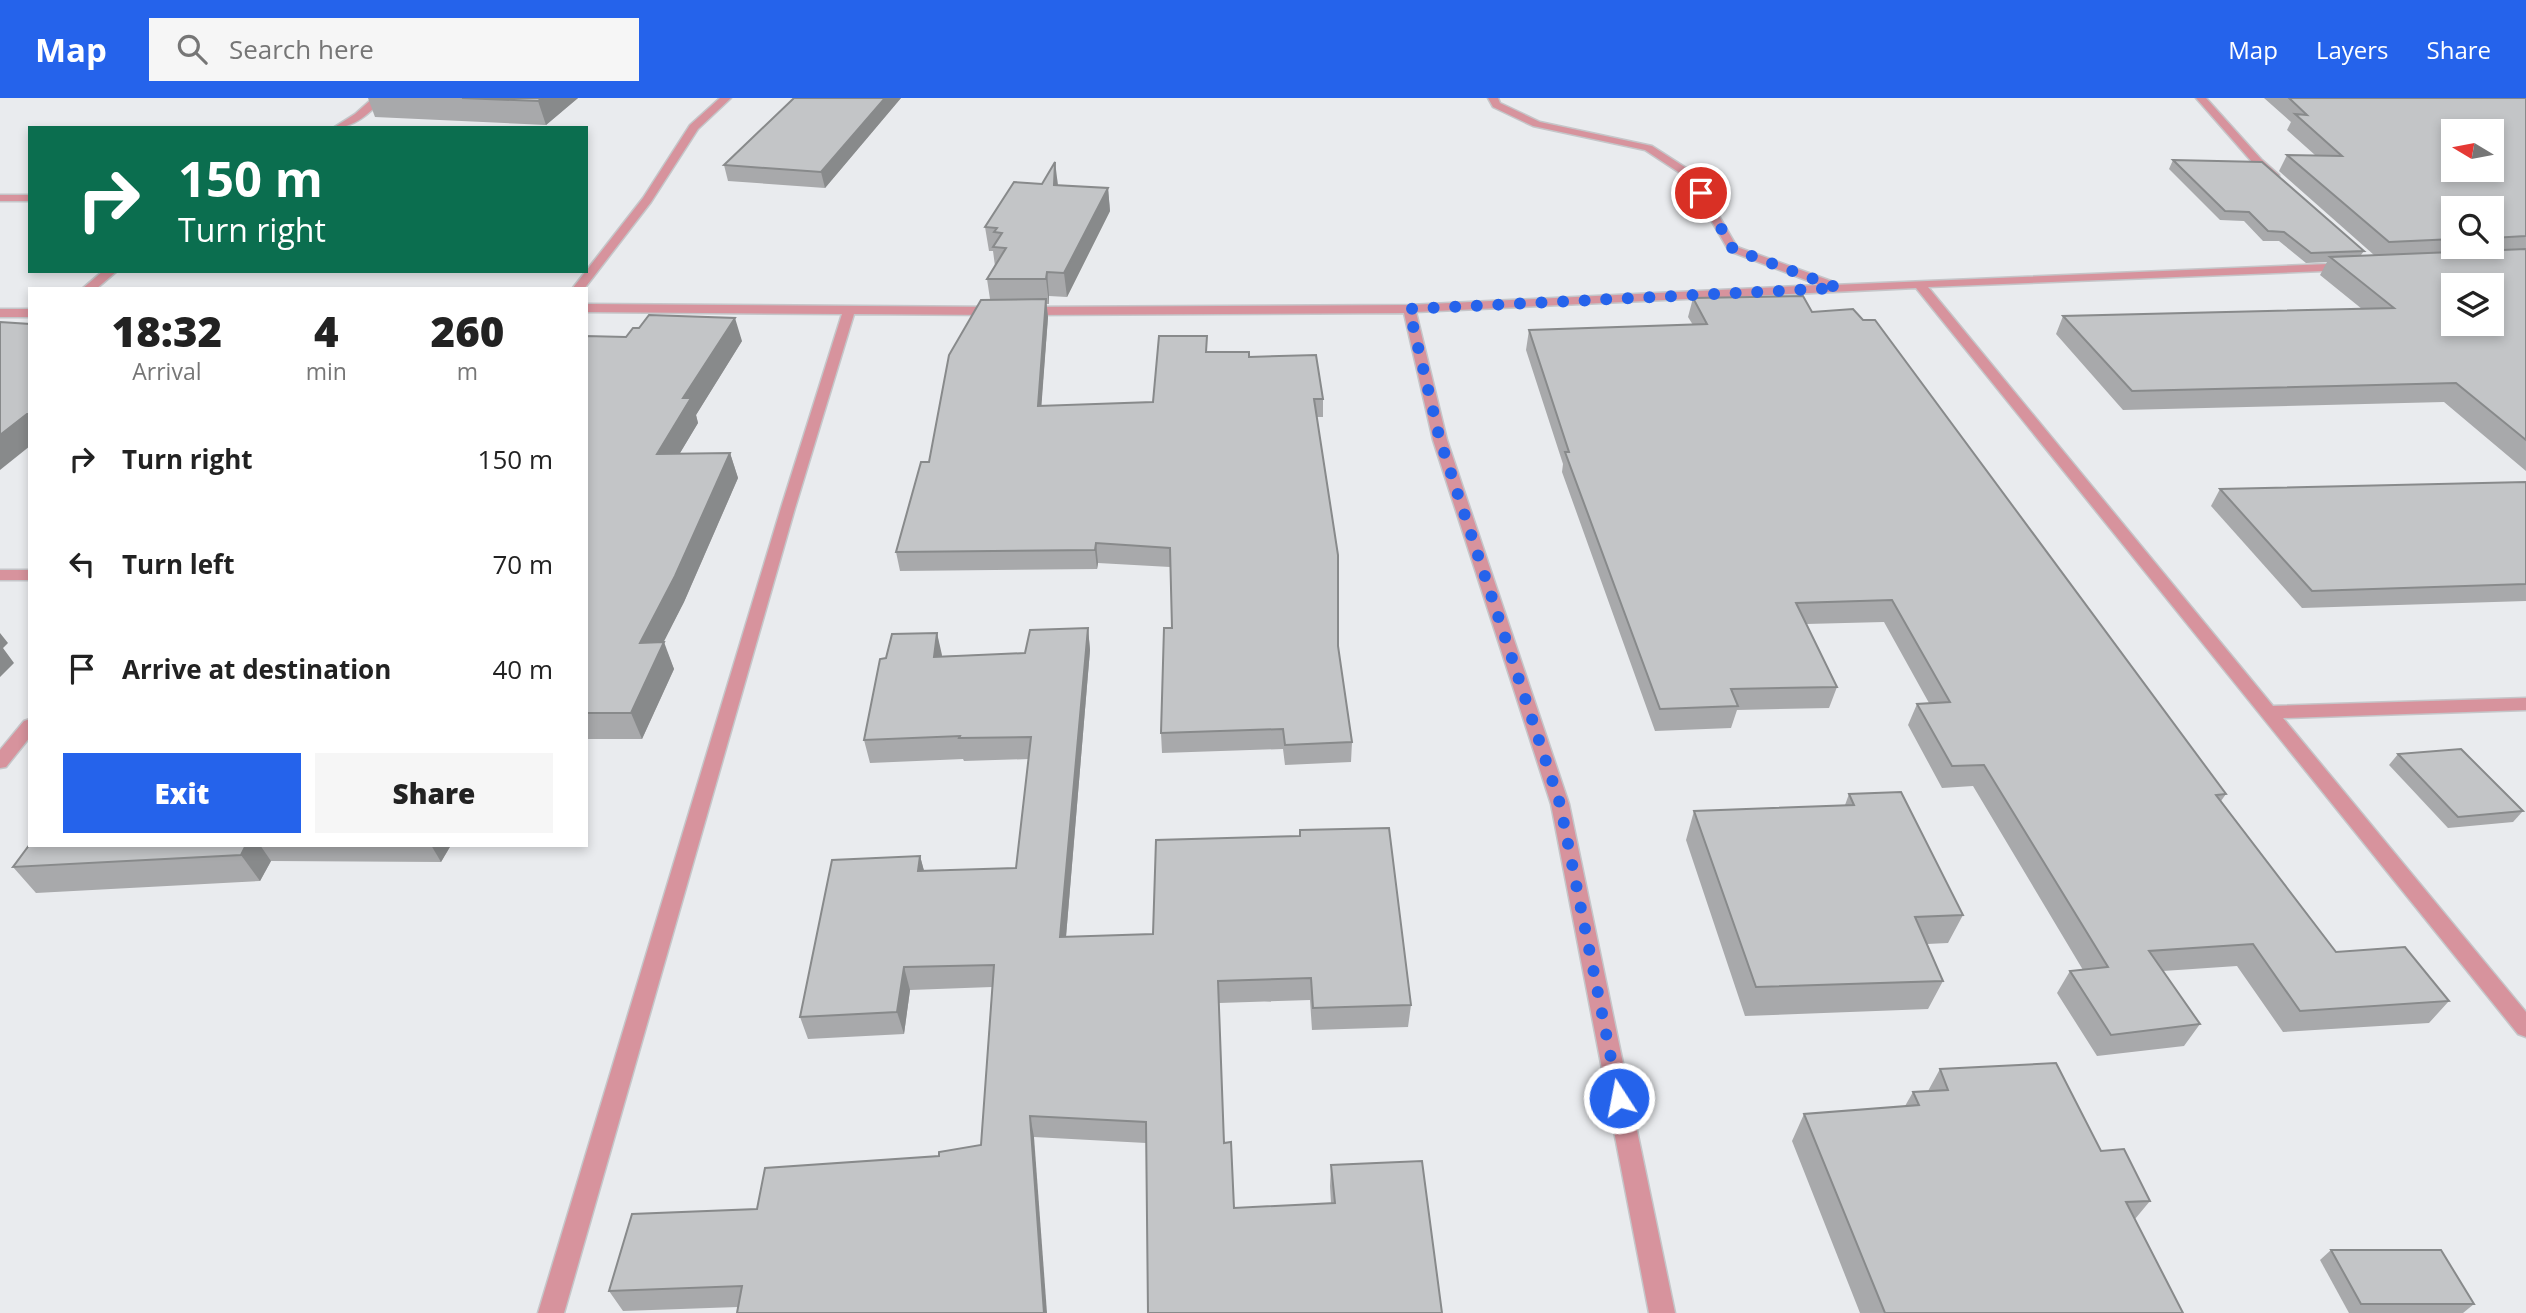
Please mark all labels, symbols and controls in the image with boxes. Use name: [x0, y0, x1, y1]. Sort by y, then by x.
search box: [149, 18, 639, 81]
text: Map: [35, 27, 107, 72]
icon: search: [173, 30, 211, 68]
text: Search here: [229, 31, 374, 67]
text: Map: [2228, 33, 2278, 66]
text: Layers: [2316, 33, 2389, 66]
text: Share: [2427, 33, 2491, 66]
north arrow: [2441, 119, 2504, 182]
map controls: [2441, 119, 2504, 336]
text: 150 m: [178, 145, 323, 211]
icon: right: [63, 154, 154, 245]
pin: [1671, 163, 1731, 223]
icon: arrive: [1682, 174, 1720, 212]
button: search: [2441, 196, 2504, 259]
text: Turn right: [178, 208, 326, 251]
button: layers: [2441, 273, 2504, 336]
text: 18:32: [112, 302, 222, 359]
text: 4: [314, 302, 339, 359]
text: 260: [431, 302, 504, 359]
text: Arrival: [132, 355, 202, 387]
text: min: [306, 355, 347, 387]
text: m: [457, 355, 478, 387]
icon: right: [63, 440, 101, 478]
text: Turn right: [122, 441, 253, 477]
text: 150 m: [478, 441, 553, 477]
icon: left: [63, 545, 101, 583]
text: Turn left: [122, 546, 234, 582]
text: 70 m: [492, 546, 553, 582]
icon: arrive: [63, 650, 101, 688]
text: Arrive at destination: [122, 651, 391, 687]
text: 40 m: [492, 651, 553, 687]
button: Exit: [63, 753, 301, 833]
button: Share: [315, 753, 553, 833]
position arrow: [1582, 1061, 1656, 1135]

